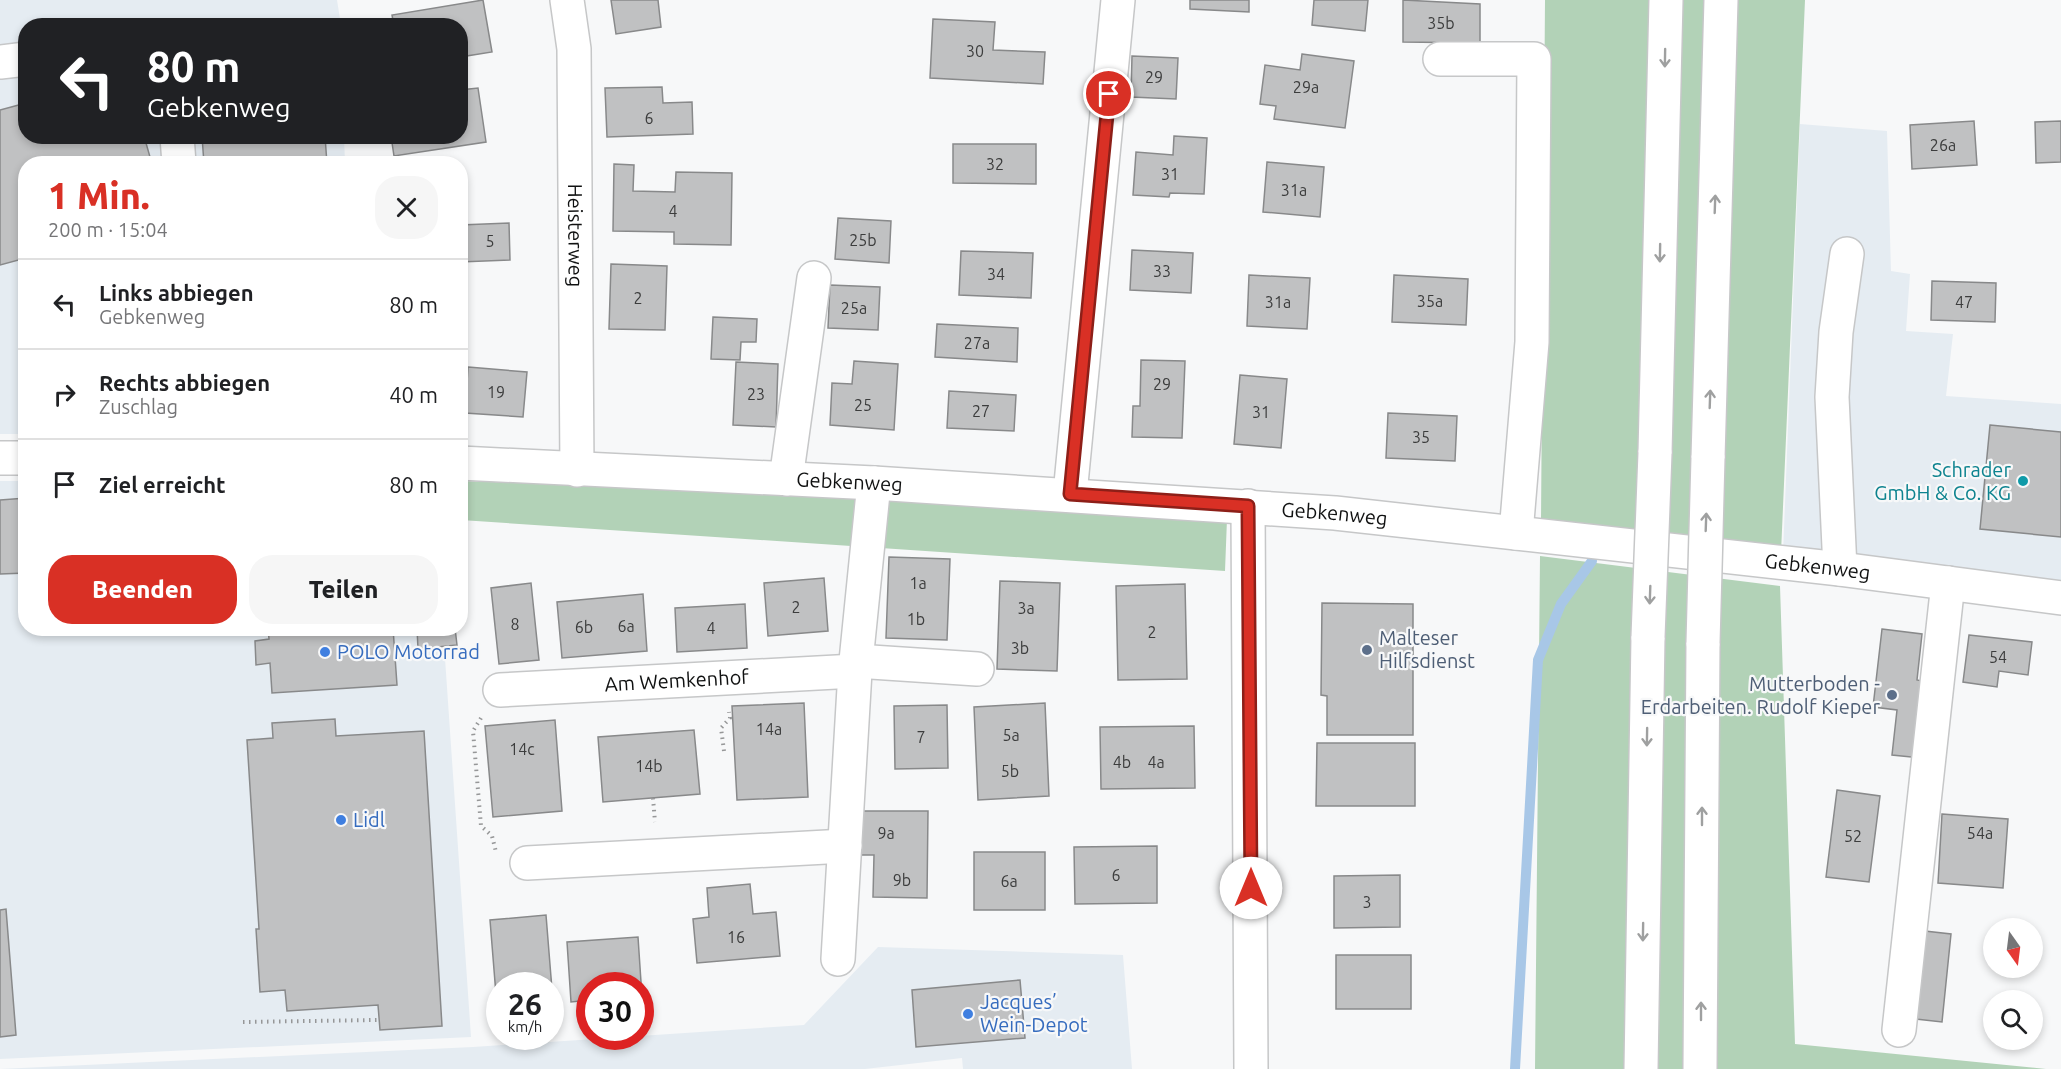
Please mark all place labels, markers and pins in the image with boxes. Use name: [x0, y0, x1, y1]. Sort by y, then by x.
pin: [1083, 68, 1134, 119]
place label: Schrader GmbH & Co. KG: [1874, 458, 2011, 504]
marker: Schrader GmbH & Co. KG: [2016, 474, 2030, 488]
place label: Malteser Hilfsdienst: [1379, 626, 1475, 672]
place label: POLO Motorrad: [337, 640, 480, 663]
marker: Malteser Hilfsdienst: [1360, 643, 1374, 657]
marker: POLO Motorrad: [318, 645, 332, 659]
place label: Mutterboden - Erdarbeiten. Rudolf Kieper: [1641, 672, 1880, 718]
marker: Mutterboden - Erdarbeiten. Rudolf Kieper: [1885, 688, 1899, 702]
place label: Lidl: [353, 808, 385, 831]
marker: Lidl: [334, 813, 348, 827]
place label: Jacques’ Wein-Depot: [980, 990, 1088, 1036]
marker: Jacques’ Wein-Depot: [961, 1007, 975, 1021]

